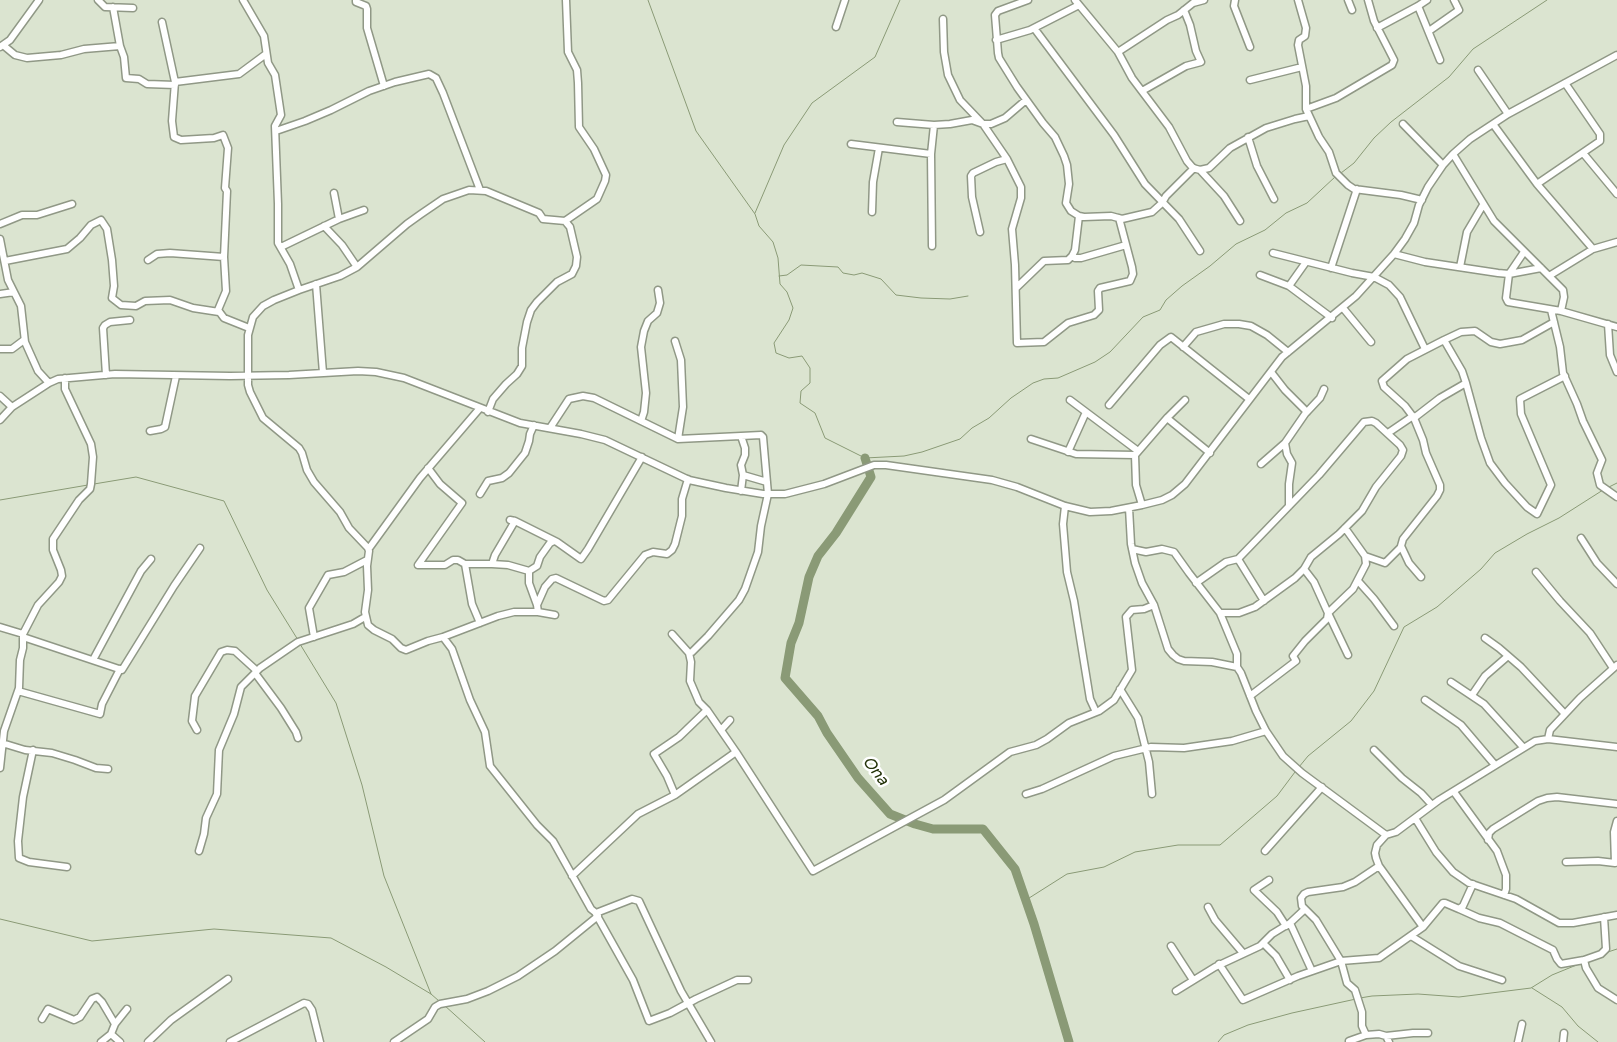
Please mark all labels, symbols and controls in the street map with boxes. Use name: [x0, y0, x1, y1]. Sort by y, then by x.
water label: Ona: [858, 753, 892, 789]

